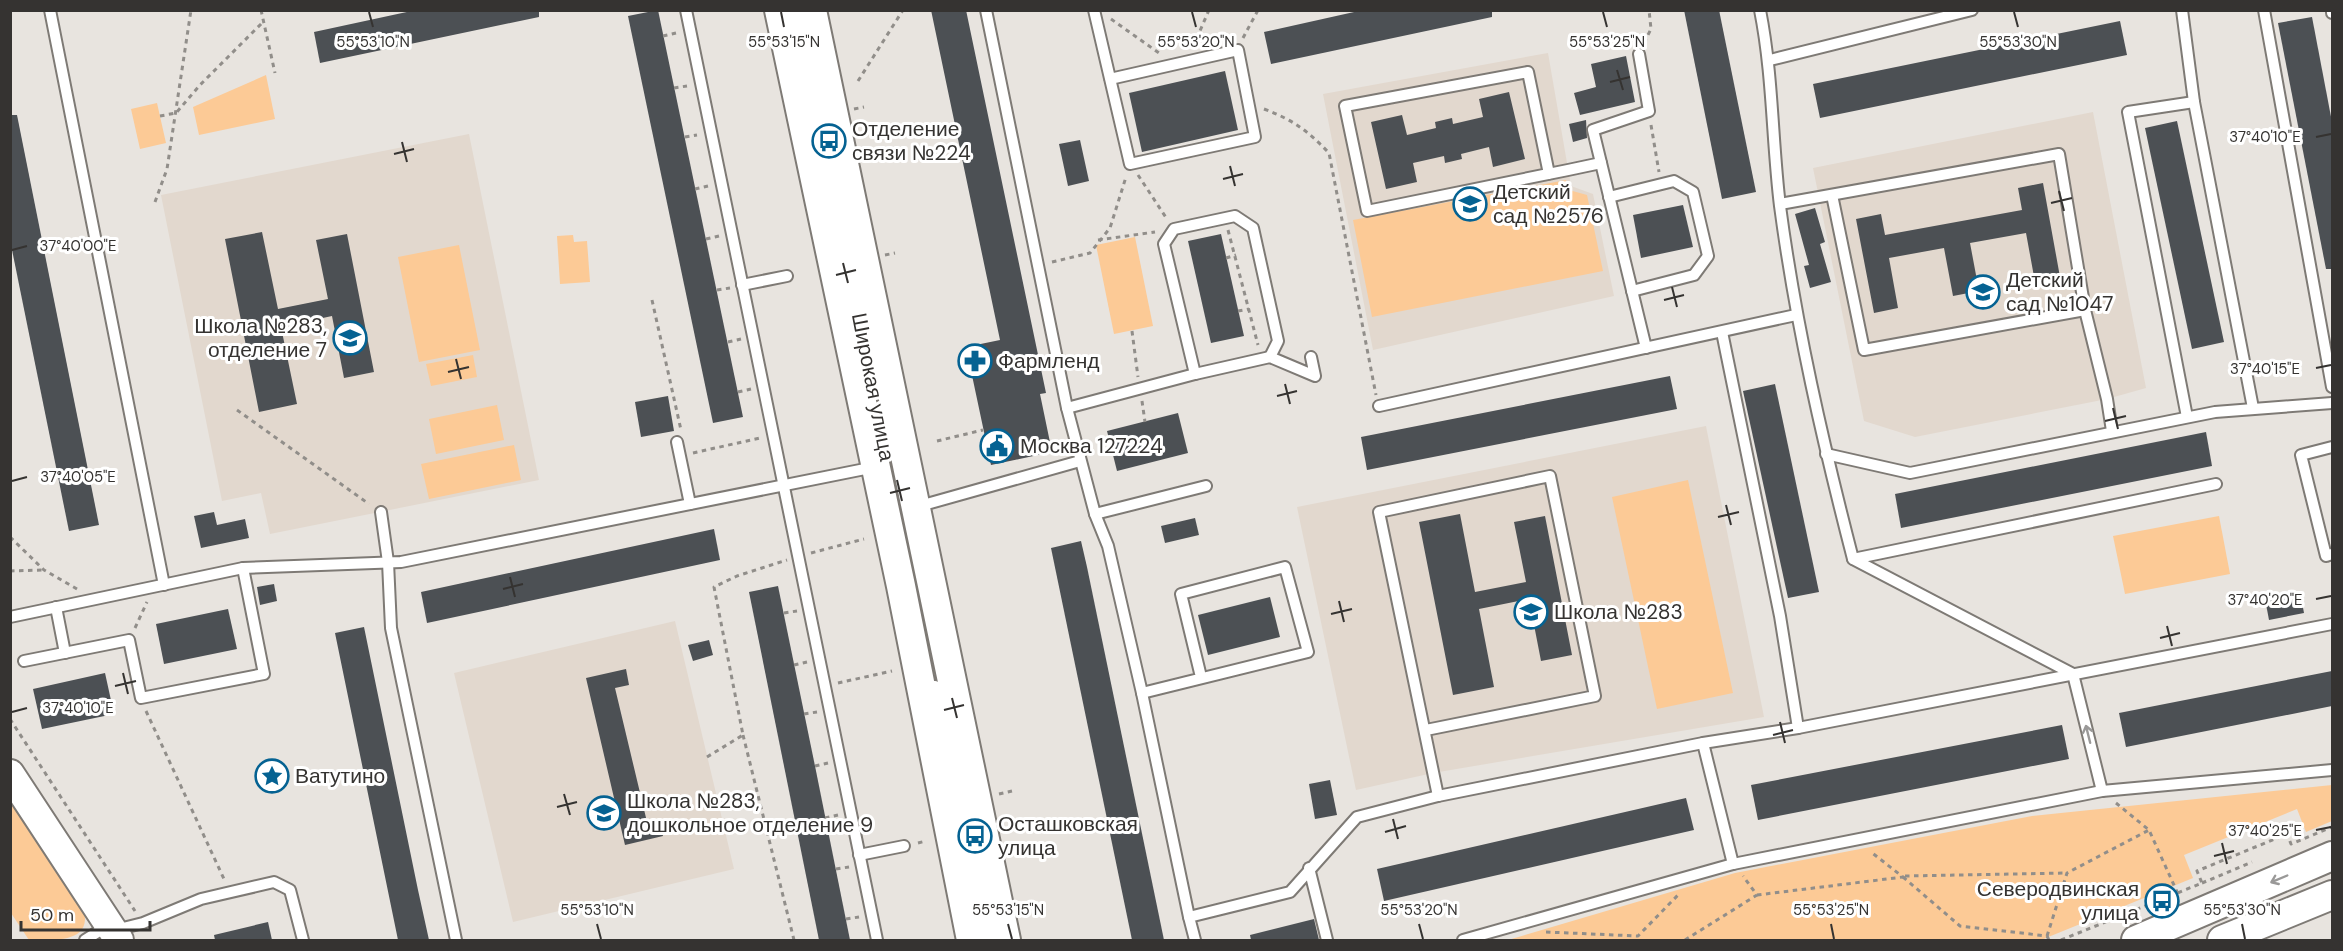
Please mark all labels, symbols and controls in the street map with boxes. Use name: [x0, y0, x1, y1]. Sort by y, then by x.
text: 55°53'10"N: [336, 32, 410, 52]
text: 55°53'15"N: [748, 32, 820, 52]
text: 55°53'20"N: [1157, 32, 1235, 52]
text: 55°53'25"N: [1569, 32, 1645, 52]
text: 55°53'30"N: [1979, 32, 2057, 52]
place label: Отделение связи №224: [852, 115, 971, 167]
bus stop icon: Отделение связи №224: [811, 123, 847, 159]
text: 37°40'10"E: [2229, 127, 2301, 147]
place label: Детский сад №2576: [1493, 178, 1604, 230]
school or university icon: Детский сад №2576: [1452, 186, 1488, 222]
text: 37°40'00"E: [40, 236, 116, 256]
place label: Детский сад №1047: [2006, 266, 2113, 318]
school or university icon: Детский сад №1047: [1965, 274, 2001, 310]
street label: Широкая улица: [845, 311, 901, 464]
place label: Школа №283, отделение 7: [194, 312, 327, 364]
school or university icon: Школа №283, отделение 7: [332, 320, 368, 356]
pharmacy icon: Фармленд: [957, 343, 993, 379]
place label: Фармленд: [998, 347, 1100, 375]
text: 37°40'15"E: [2230, 359, 2300, 379]
public building icon: Москва 127224: [979, 428, 1015, 464]
place label: Москва 127224: [1020, 432, 1163, 460]
text: 37°40'05"E: [40, 467, 116, 487]
text: 37°40'20"E: [2227, 590, 2303, 610]
school or university icon: Школа №283: [1513, 594, 1549, 630]
place label: Школа №283: [1554, 598, 1683, 626]
text: 37°40'10"E: [42, 698, 114, 718]
one-way arrow: [2081, 725, 2093, 744]
place icon: Ватутино: [254, 758, 290, 794]
place label: Ватутино: [295, 762, 385, 790]
place label: Школа №283, дошкольное отделение 9: [627, 787, 873, 839]
school or university icon: Школа №283, дошкольное отделение 9: [586, 795, 622, 831]
place label: Осташковская улица: [998, 810, 1138, 862]
bus stop icon: Осташковская улица: [957, 818, 993, 854]
text: 37°40'25"E: [2228, 821, 2302, 841]
one-way arrow: [2270, 874, 2288, 885]
place label: Северодвинская улица: [1977, 875, 2139, 927]
bus stop icon: Северодвинская улица: [2144, 883, 2180, 919]
scale bar: [21, 894, 150, 932]
text: 55°53'10"N: [560, 900, 634, 920]
text: 55°53'15"N: [972, 900, 1044, 920]
text: 55°53'20"N: [1380, 900, 1458, 920]
text: 55°53'25"N: [1793, 900, 1869, 920]
text: 55°53'30"N: [2203, 900, 2281, 920]
text: 50 m: [30, 903, 74, 927]

